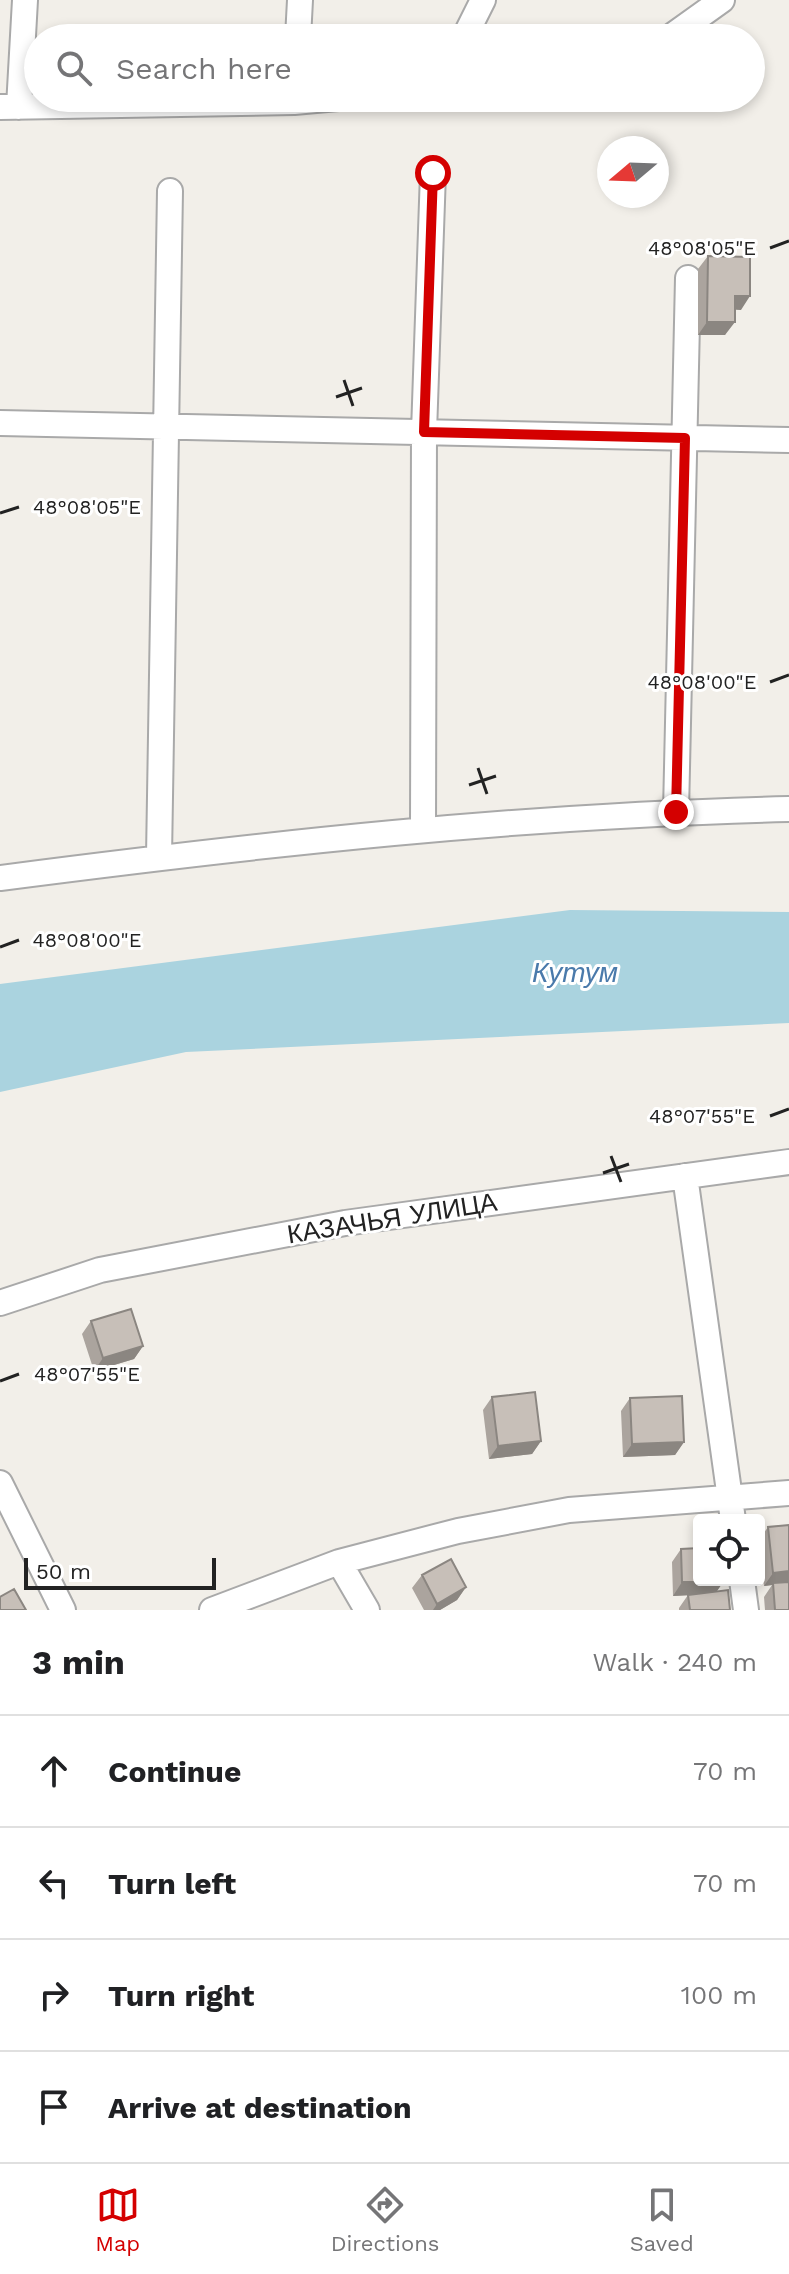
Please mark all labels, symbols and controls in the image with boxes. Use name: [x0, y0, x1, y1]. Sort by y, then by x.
search box: [24, 24, 765, 112]
icon: search: [52, 46, 96, 90]
text: Search here: [116, 51, 292, 86]
north arrow: [597, 136, 669, 208]
route start: [415, 155, 451, 191]
text: 48°08'05"E: [648, 236, 756, 260]
text: 48°08'05"E: [33, 495, 141, 519]
text: 48°08'00"E: [648, 670, 756, 694]
route end: [658, 794, 694, 830]
text: 48°08'00"E: [33, 928, 141, 952]
water label: Кутум: [532, 956, 618, 989]
text: 48°07'55"E: [649, 1104, 755, 1128]
street label: КАЗАЧЬЯ УЛИЦА: [285, 1186, 500, 1249]
text: 48°07'55"E: [34, 1362, 140, 1386]
map controls: [693, 1514, 765, 1586]
button: locate: [693, 1514, 765, 1586]
scale bar: [24, 1554, 216, 1590]
text: 50 m: [36, 1559, 91, 1584]
text: 3 min: [32, 1642, 125, 1682]
text: Walk · 240 m: [593, 1647, 757, 1677]
icon: ahead: [32, 1749, 76, 1793]
text: Continue: [108, 1754, 241, 1789]
text: 70 m: [693, 1756, 757, 1786]
icon: left: [32, 1861, 76, 1905]
text: Turn left: [108, 1866, 236, 1901]
text: 70 m: [693, 1868, 757, 1898]
icon: right: [32, 1973, 76, 2017]
text: Turn right: [108, 1978, 254, 2013]
text: 100 m: [681, 1980, 757, 2010]
icon: arrive: [32, 2085, 76, 2129]
text: Arrive at destination: [108, 2090, 412, 2125]
tab: Map: [95, 2183, 140, 2256]
tab: Directions: [331, 2183, 439, 2256]
tab: Saved: [630, 2183, 694, 2256]

